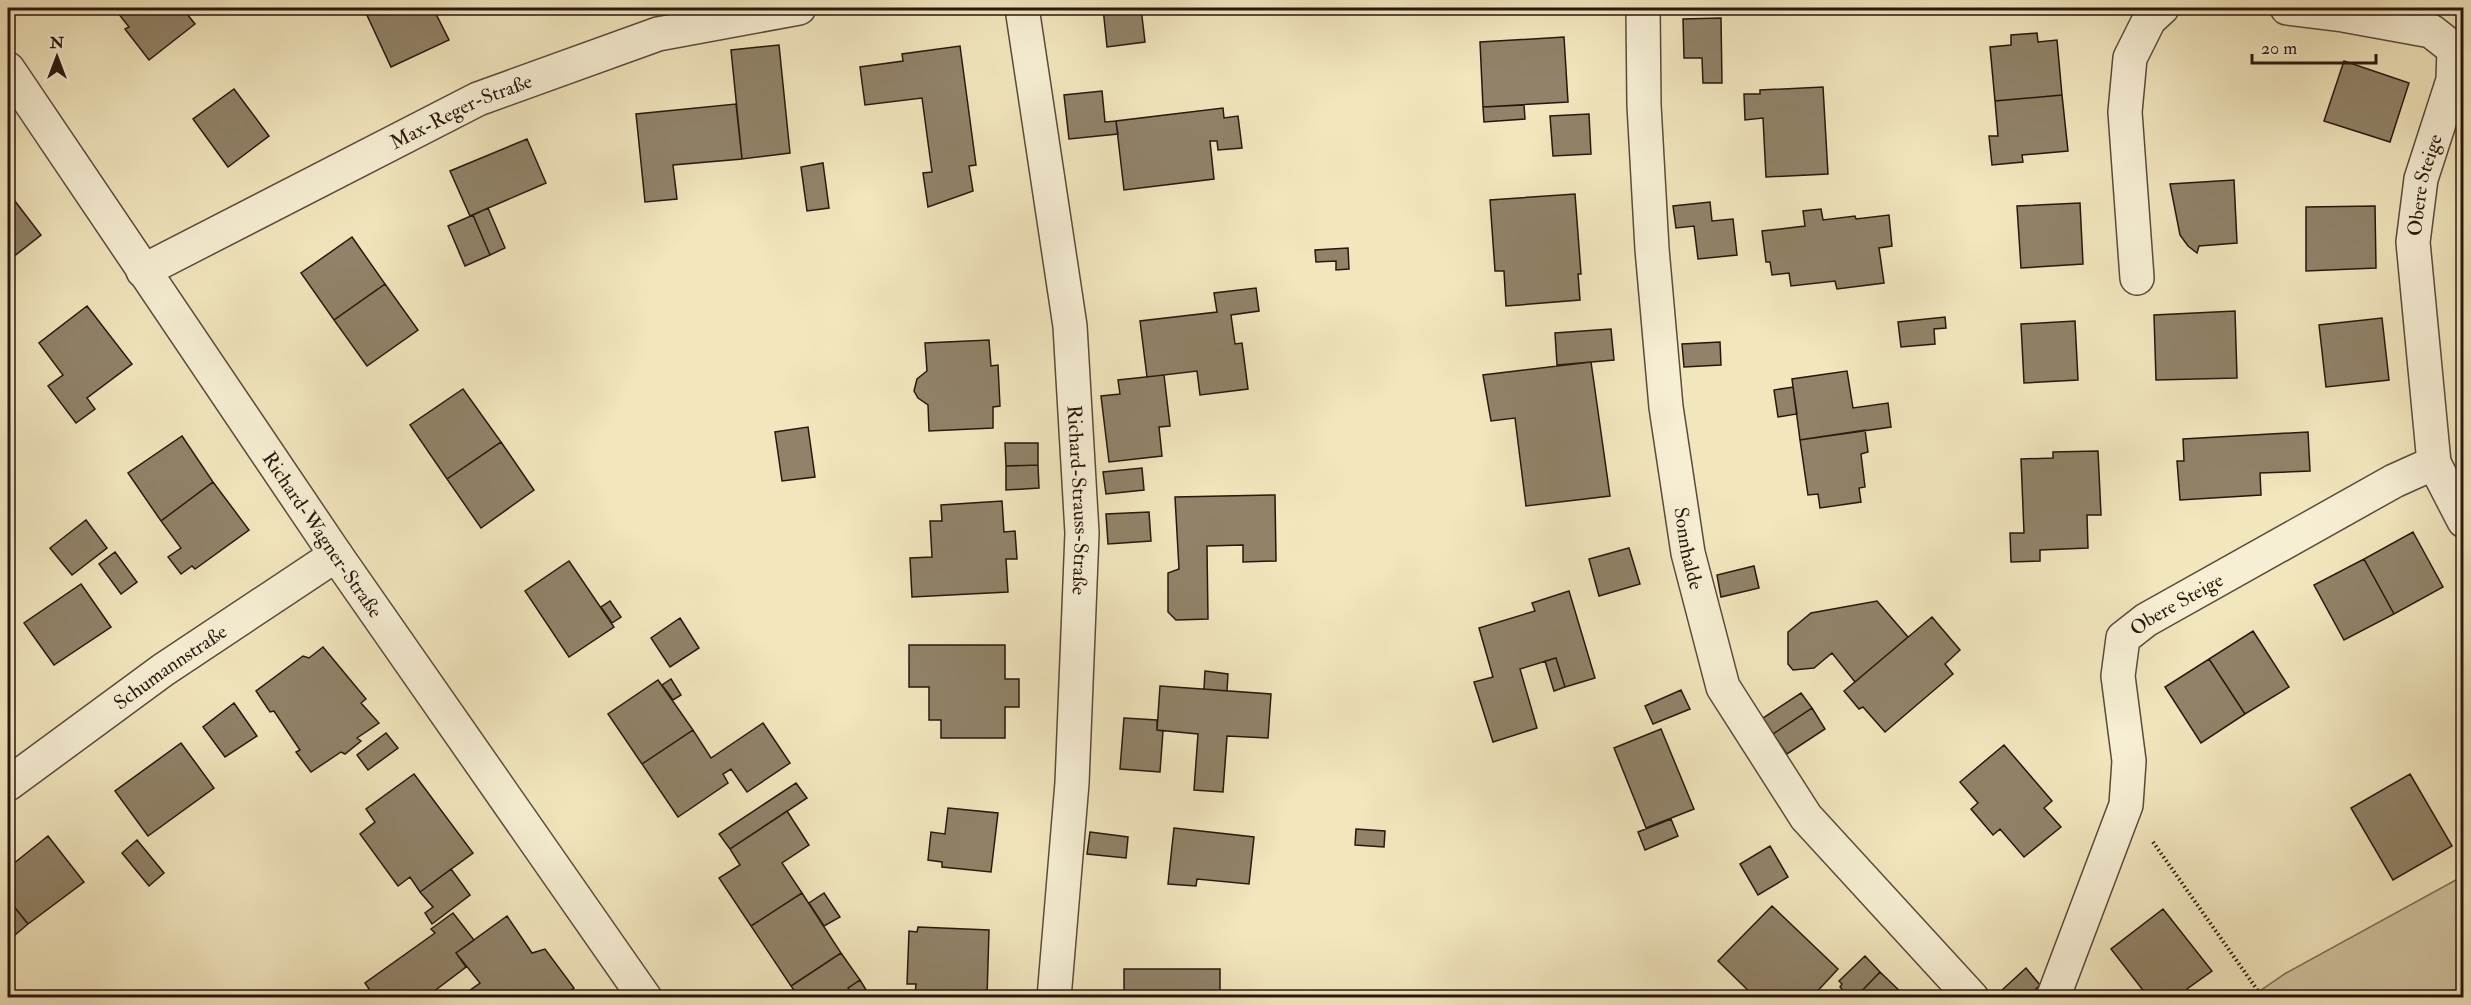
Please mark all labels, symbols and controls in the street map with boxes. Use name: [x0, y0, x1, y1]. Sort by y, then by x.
north arrow: [27, 27, 87, 87]
scale bar: [2252, 27, 2376, 65]
text: N: [49, 33, 65, 53]
text: 20 m: [2261, 37, 2297, 60]
street label: Max-Reger-Straße: [386, 69, 535, 155]
street label: Obere Steige: [2402, 131, 2448, 238]
street label: Richard-Strauss-Straße: [1062, 404, 1094, 596]
street label: Richard-Wagner-Straße: [257, 447, 388, 623]
street label: Sonnhalde: [1668, 506, 1709, 592]
street label: Obere Steige: [2125, 567, 2228, 641]
street label: Schumannstraße: [109, 619, 232, 715]

